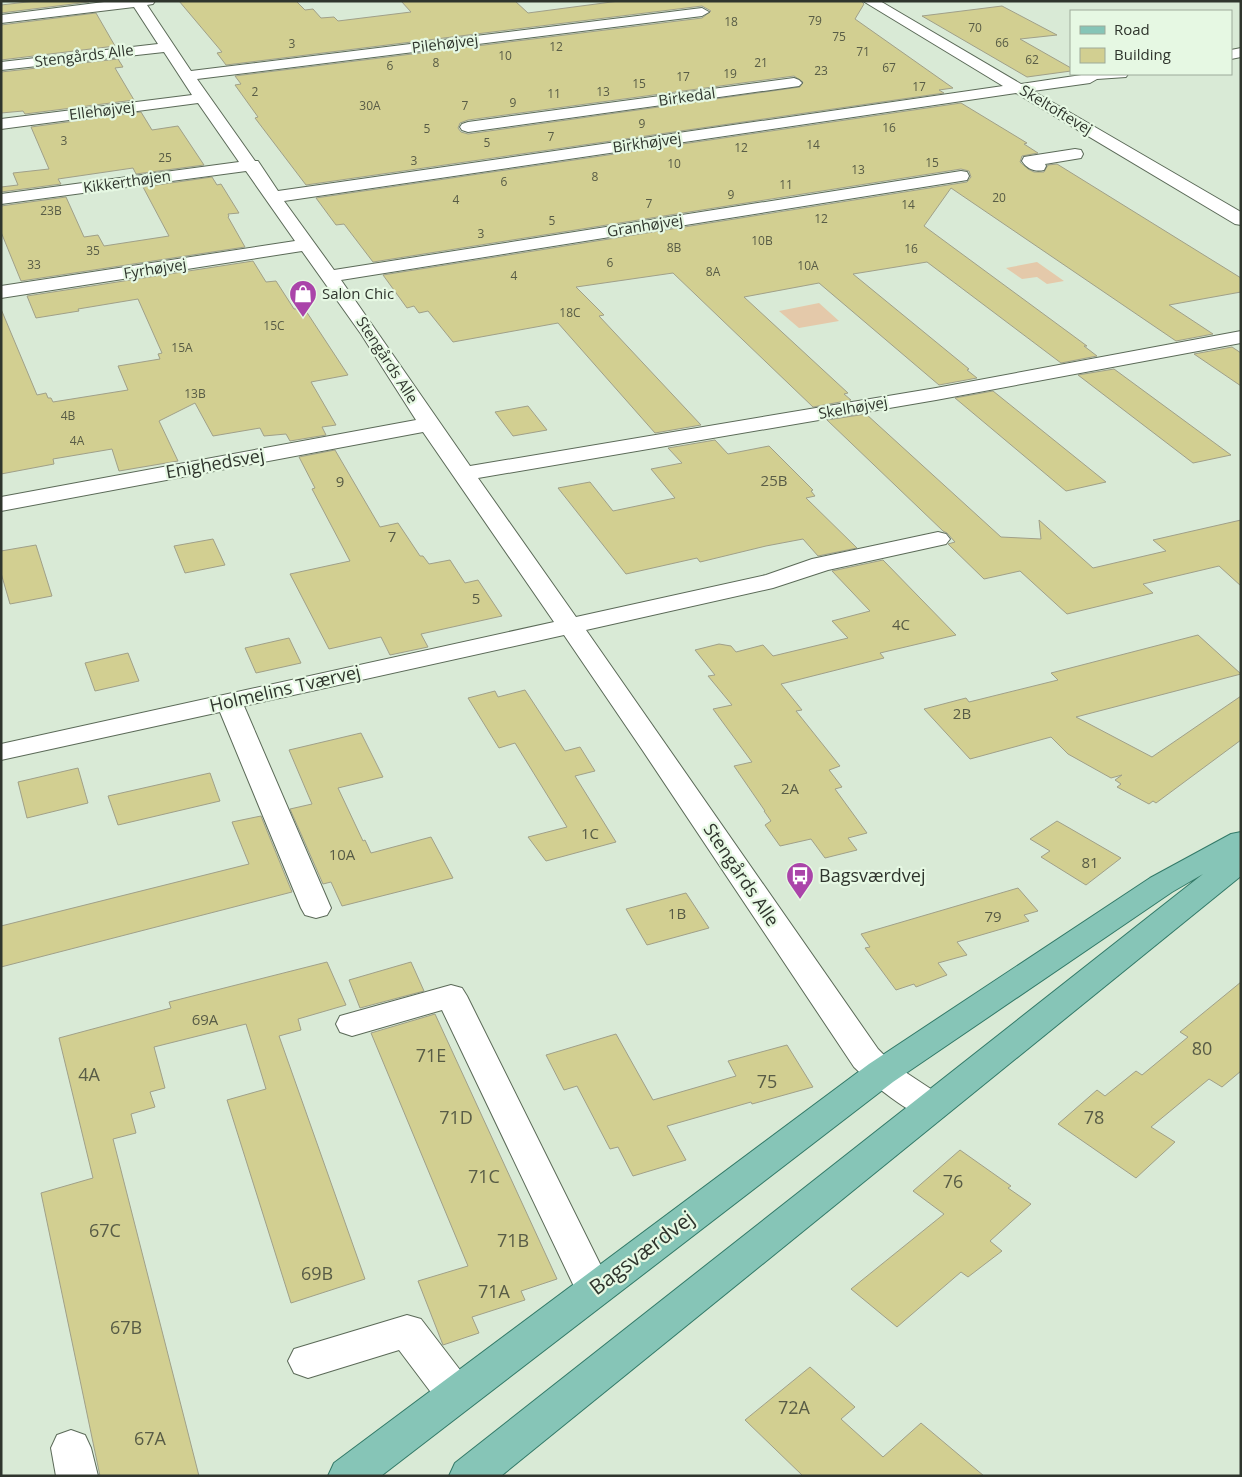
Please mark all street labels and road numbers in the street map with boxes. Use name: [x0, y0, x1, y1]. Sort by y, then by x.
street label: Pilehøjvej: [411, 29, 479, 57]
street label: Stengårds Alle: [33, 39, 134, 71]
street label: Skeltoftevej: [1017, 80, 1096, 139]
street label: Birkedal: [657, 82, 717, 110]
street label: Ellehøjvej: [68, 96, 136, 124]
street label: Birkhøjvej: [611, 127, 683, 157]
street label: Kikkerthøjen: [82, 165, 172, 197]
street label: Granhøjvej: [606, 209, 684, 241]
street label: Fyrhøjvej: [122, 253, 188, 283]
street label: Stengårds Alle: [352, 312, 423, 407]
street label: Skelhøjvej: [817, 391, 889, 423]
street label: Enighedsvej: [164, 443, 266, 483]
street label: Holmelins Tværvej: [207, 659, 363, 717]
street label: Stengårds Alle: [698, 818, 785, 931]
street label: Bagsværdvej: [583, 1204, 699, 1301]

